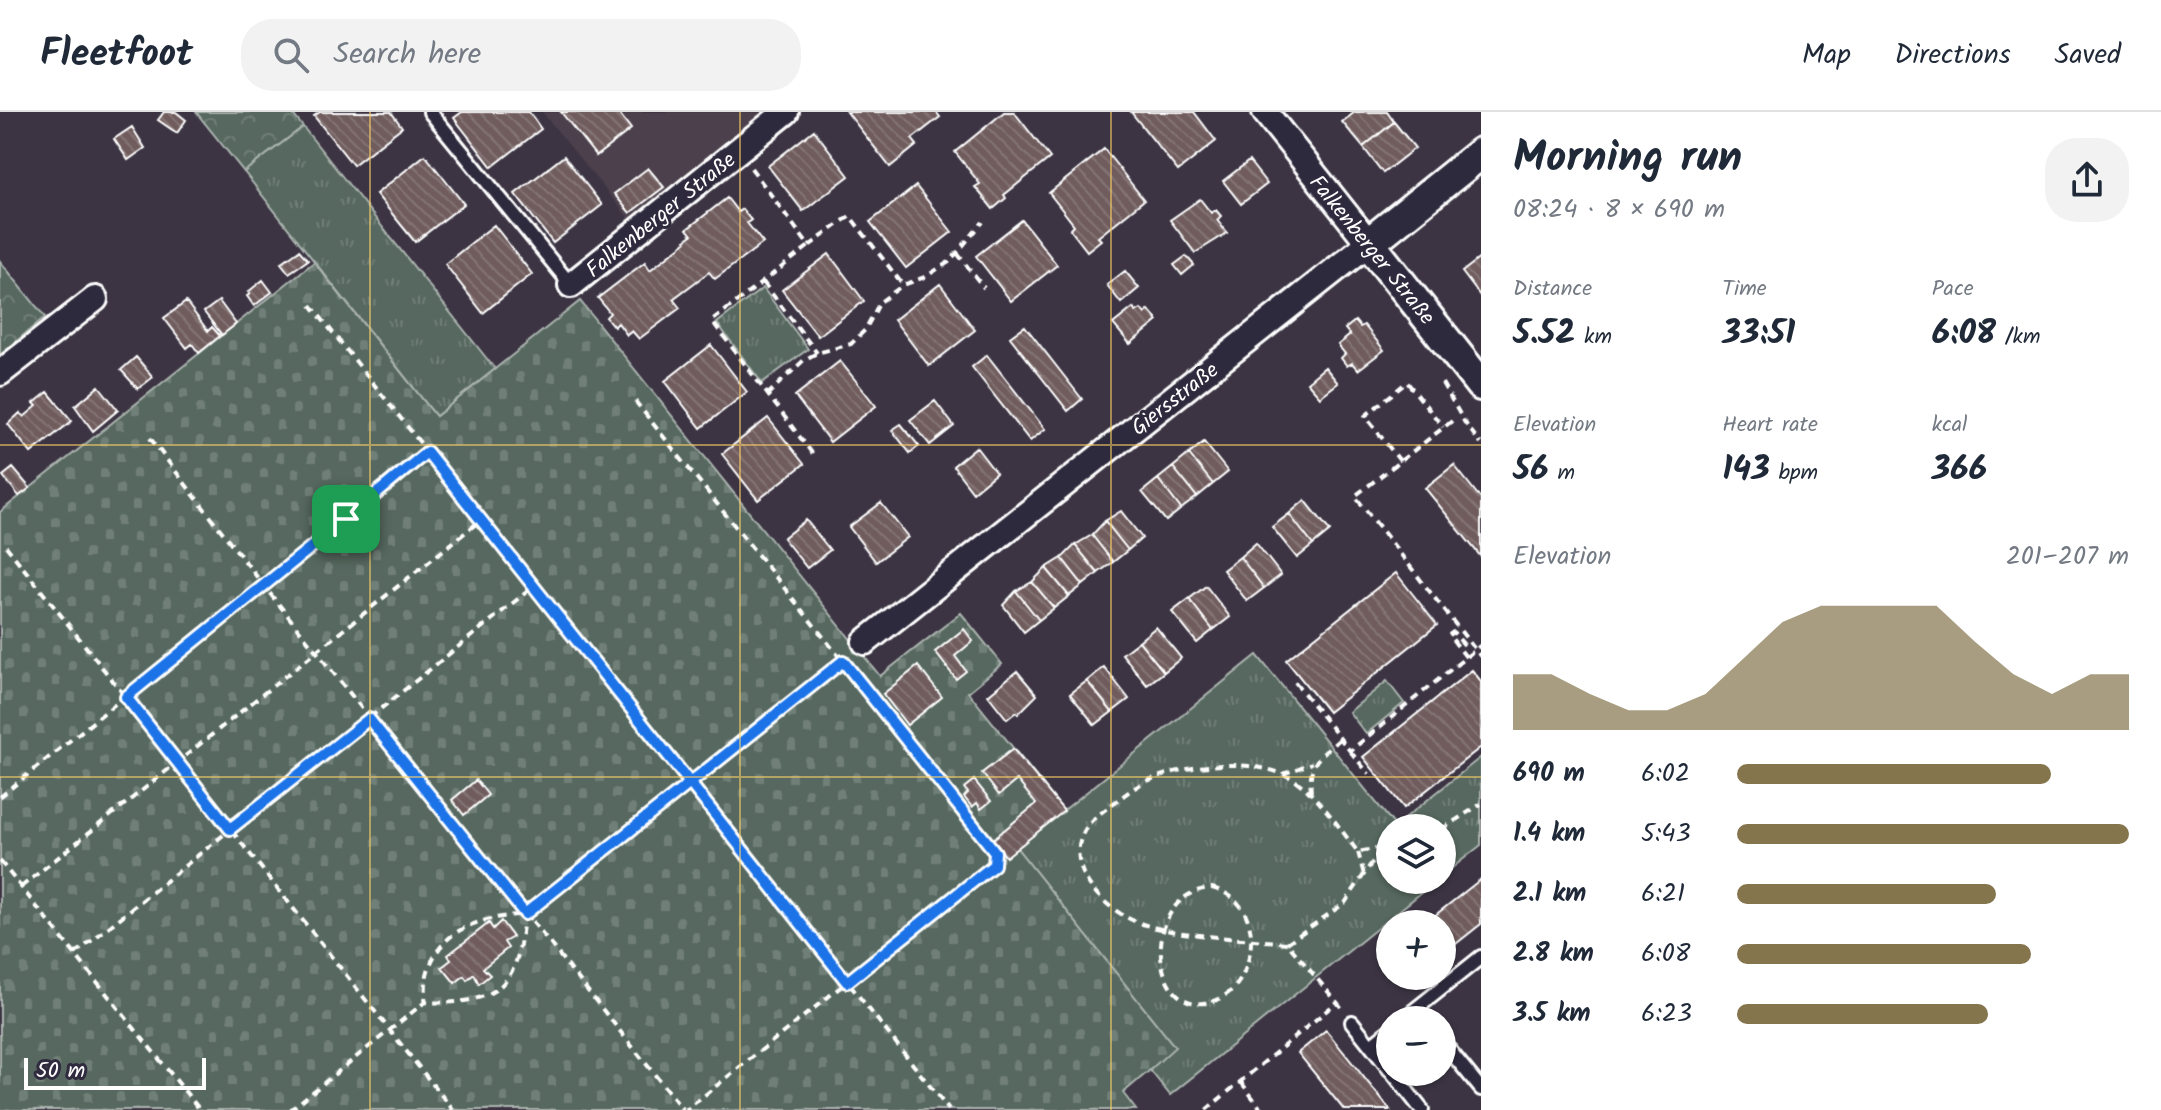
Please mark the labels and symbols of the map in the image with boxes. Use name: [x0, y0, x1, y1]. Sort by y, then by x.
street label: Falkenberger Straße: [579, 144, 745, 288]
street label: Falkenberger Straße: [1299, 168, 1443, 334]
street label: Giersstraße: [1124, 354, 1227, 446]
pin: [312, 485, 380, 553]
scale bar: [24, 1054, 206, 1090]

